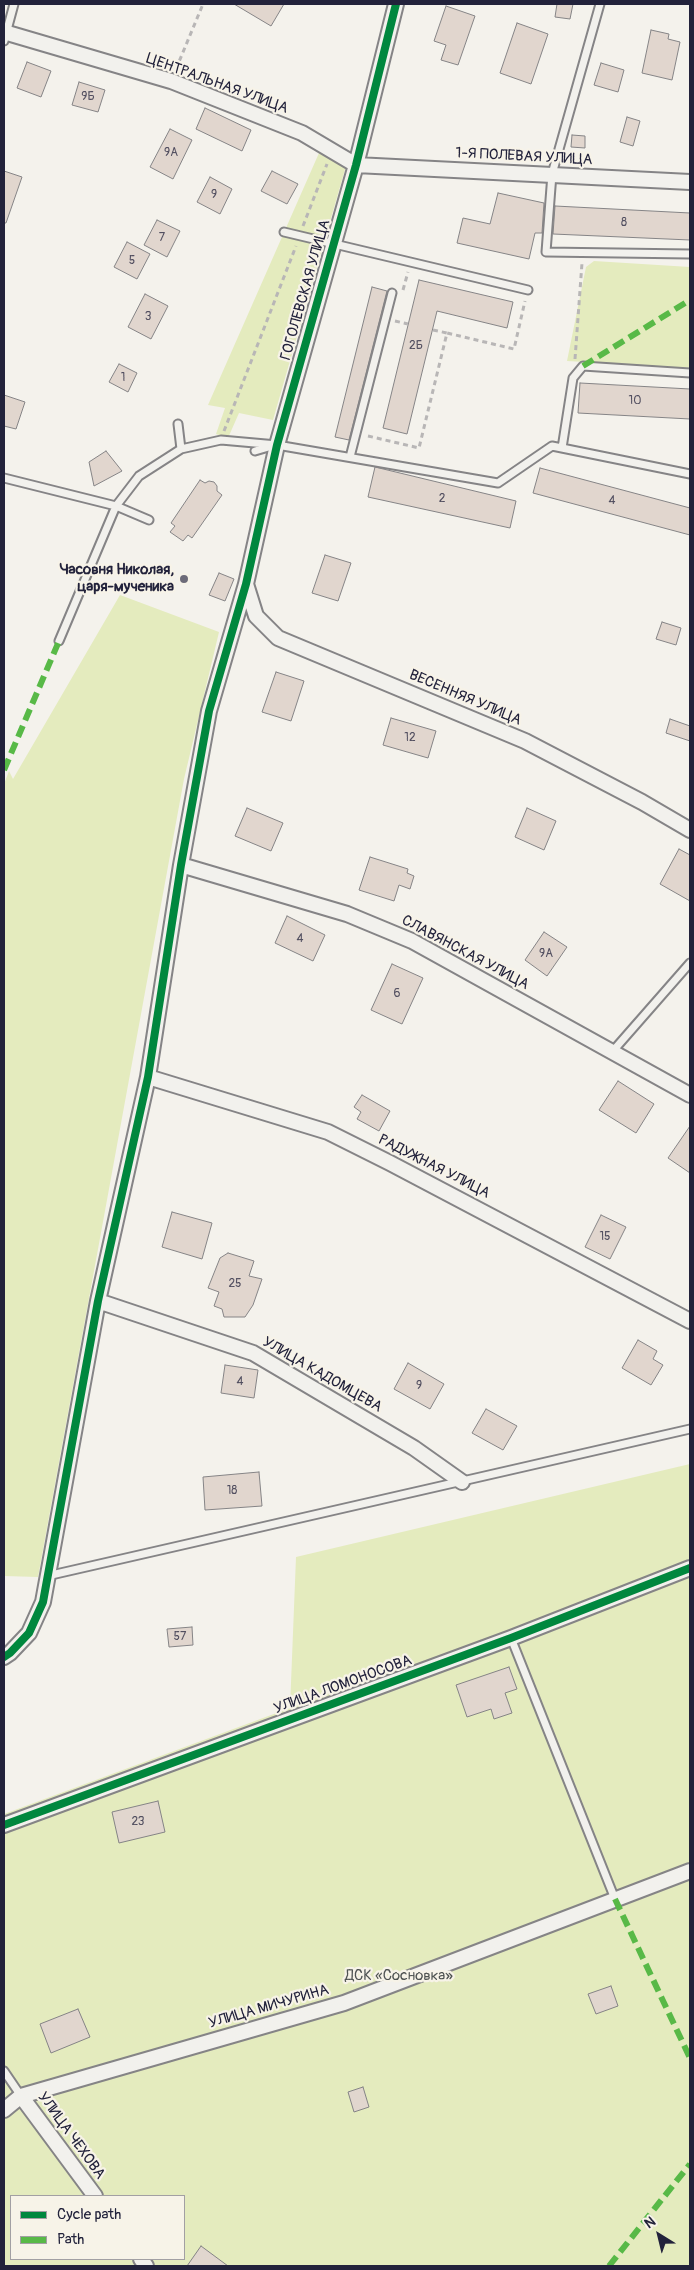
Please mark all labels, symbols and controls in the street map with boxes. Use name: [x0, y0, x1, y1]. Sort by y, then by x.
street label: ЦЕНТРАЛЬНАЯ УЛИЦА: [143, 50, 291, 118]
house number: 9Б: [81, 90, 95, 104]
street label: 1-Я ПОЛЕВАЯ УЛИЦА: [455, 144, 593, 170]
house number: 9А: [164, 146, 178, 160]
house number: 9: [211, 188, 217, 202]
house number: 8: [621, 216, 627, 230]
street label: ГОГОЛЕВСКАЯ УЛИЦА: [277, 218, 335, 362]
house number: 7: [159, 231, 165, 245]
house number: 5: [129, 254, 135, 268]
house number: 3: [145, 310, 151, 324]
house number: 2Б: [409, 339, 423, 353]
house number: 1: [121, 371, 125, 385]
house number: 10: [629, 394, 641, 408]
house number: 2: [439, 492, 445, 506]
house number: 4: [609, 494, 615, 508]
place label: Часовня Николая, царя-мученика: [59, 561, 174, 596]
marker: Часовня Николая, царя-мученика: [178, 573, 190, 585]
street label: ВЕСЕННЯЯ УЛИЦА: [406, 666, 524, 730]
house number: 12: [404, 731, 416, 745]
street label: СЛАВЯНСКАЯ УЛИЦА: [398, 912, 532, 994]
house number: 4: [297, 932, 303, 946]
house number: 9А: [539, 947, 553, 961]
house number: 6: [394, 987, 400, 1001]
street label: РАДУЖНАЯ УЛИЦА: [375, 1131, 493, 1203]
house number: 15: [599, 1230, 611, 1244]
house number: 25: [228, 1277, 242, 1291]
street label: УЛИЦА КАДОМЦЕВА: [259, 1333, 385, 1417]
house number: 4: [237, 1375, 243, 1389]
house number: 9: [416, 1379, 422, 1393]
house number: 18: [227, 1484, 237, 1498]
house number: 57: [174, 1630, 186, 1644]
street label: УЛИЦА ЛОМОНОСОВА: [272, 1652, 414, 1718]
house number: 23: [131, 1815, 145, 1829]
park label: ДСК «Сосновка»: [345, 1967, 453, 1985]
street label: УЛИЦА МИЧУРИНА: [207, 1981, 331, 2033]
street label: УЛИЦА ЧЕХОВА: [33, 2089, 109, 2183]
legend: [10, 2195, 185, 2260]
text: Cycle path: [57, 2205, 121, 2224]
north arrow: [634, 2210, 684, 2260]
text: N: [641, 2213, 659, 2232]
text: Path: [57, 2230, 84, 2249]

